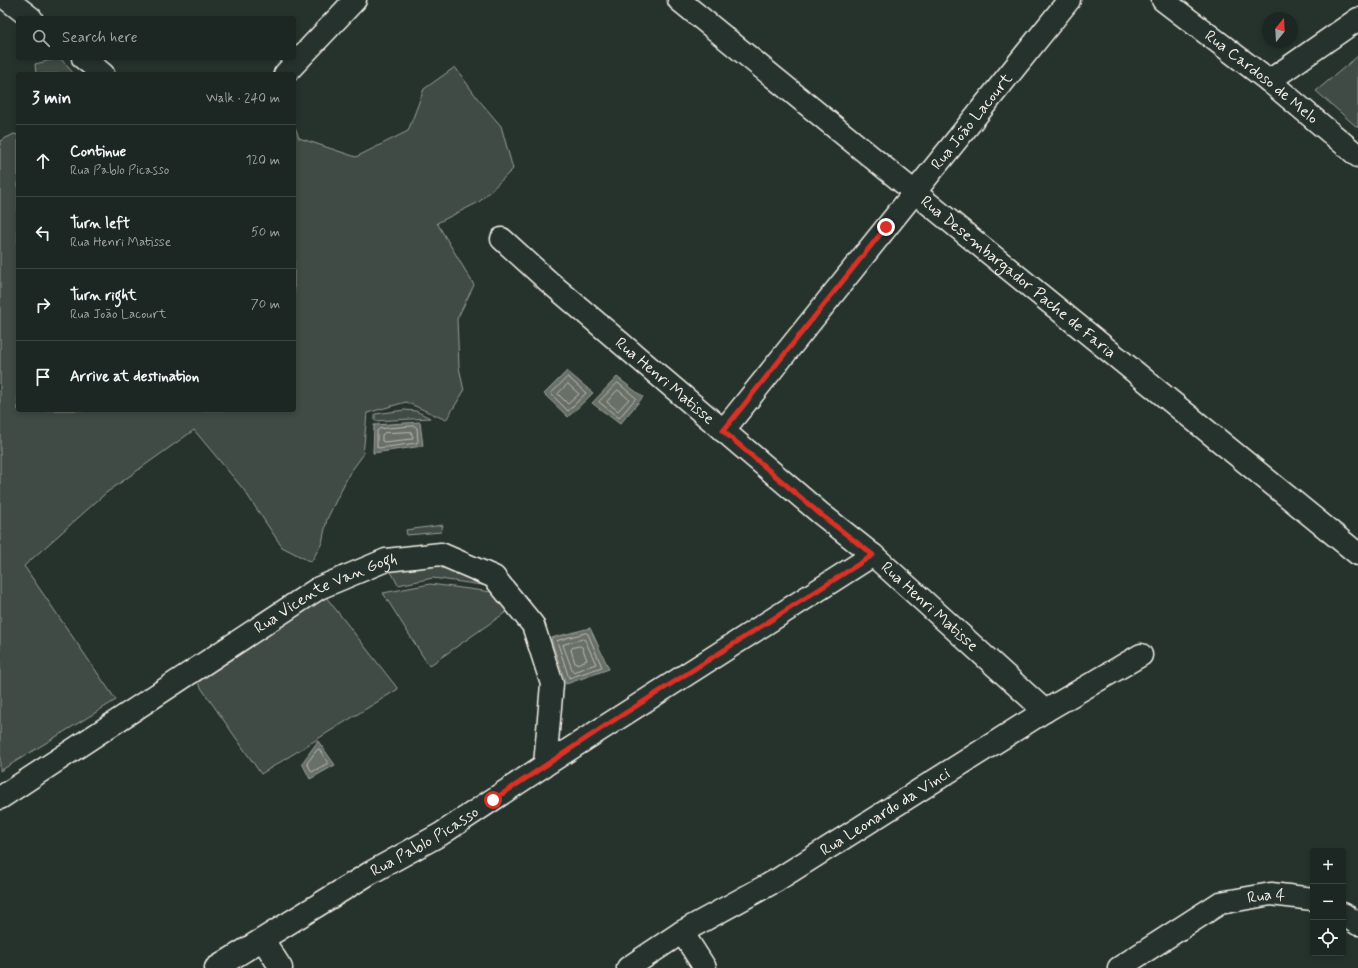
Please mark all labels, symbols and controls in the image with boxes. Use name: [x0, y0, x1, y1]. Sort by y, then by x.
north arrow: [1262, 12, 1298, 48]
search box: [16, 16, 296, 60]
street label: Rua Cardoso de Melo: [1200, 25, 1323, 129]
icon: search: [30, 27, 52, 49]
text: Search here: [62, 28, 138, 48]
street label: Rua João Lacourt: [926, 68, 1017, 174]
text: 3 min: [32, 87, 71, 109]
text: Walk · 240 m: [206, 90, 280, 107]
text: Continue: [70, 142, 126, 162]
icon: ahead: [32, 150, 54, 172]
text: 120 m: [246, 152, 280, 169]
text: Rua Pablo Picasso: [70, 162, 169, 179]
street label: Rua Desembargador Pache de Faria: [916, 191, 1121, 363]
text: Turn left: [70, 214, 130, 234]
route end: [877, 218, 895, 236]
icon: left: [32, 222, 54, 244]
text: 50 m: [251, 224, 280, 241]
text: Rua Henri Matisse: [70, 234, 171, 251]
text: Turn right: [70, 286, 137, 306]
icon: right: [32, 294, 54, 316]
text: 70 m: [251, 296, 280, 313]
text: Rua João Lacourt: [70, 306, 166, 323]
street label: Rua Henri Matisse: [611, 332, 719, 429]
icon: arrive: [32, 366, 54, 388]
text: Arrive at destination: [70, 367, 199, 387]
street label: Rua Vicente Van Gogh: [250, 548, 398, 638]
street label: Rua Henri Matisse: [877, 557, 983, 656]
street label: Rua Leonardo da Vinci: [816, 763, 954, 861]
route start: [484, 791, 502, 809]
street label: Rua Pablo Picasso: [367, 801, 483, 881]
map controls: [1310, 848, 1346, 956]
button: +: [1310, 848, 1346, 884]
street label: Rua 4: [1246, 884, 1286, 908]
button: −: [1310, 884, 1346, 920]
button: locate: [1310, 920, 1346, 956]

